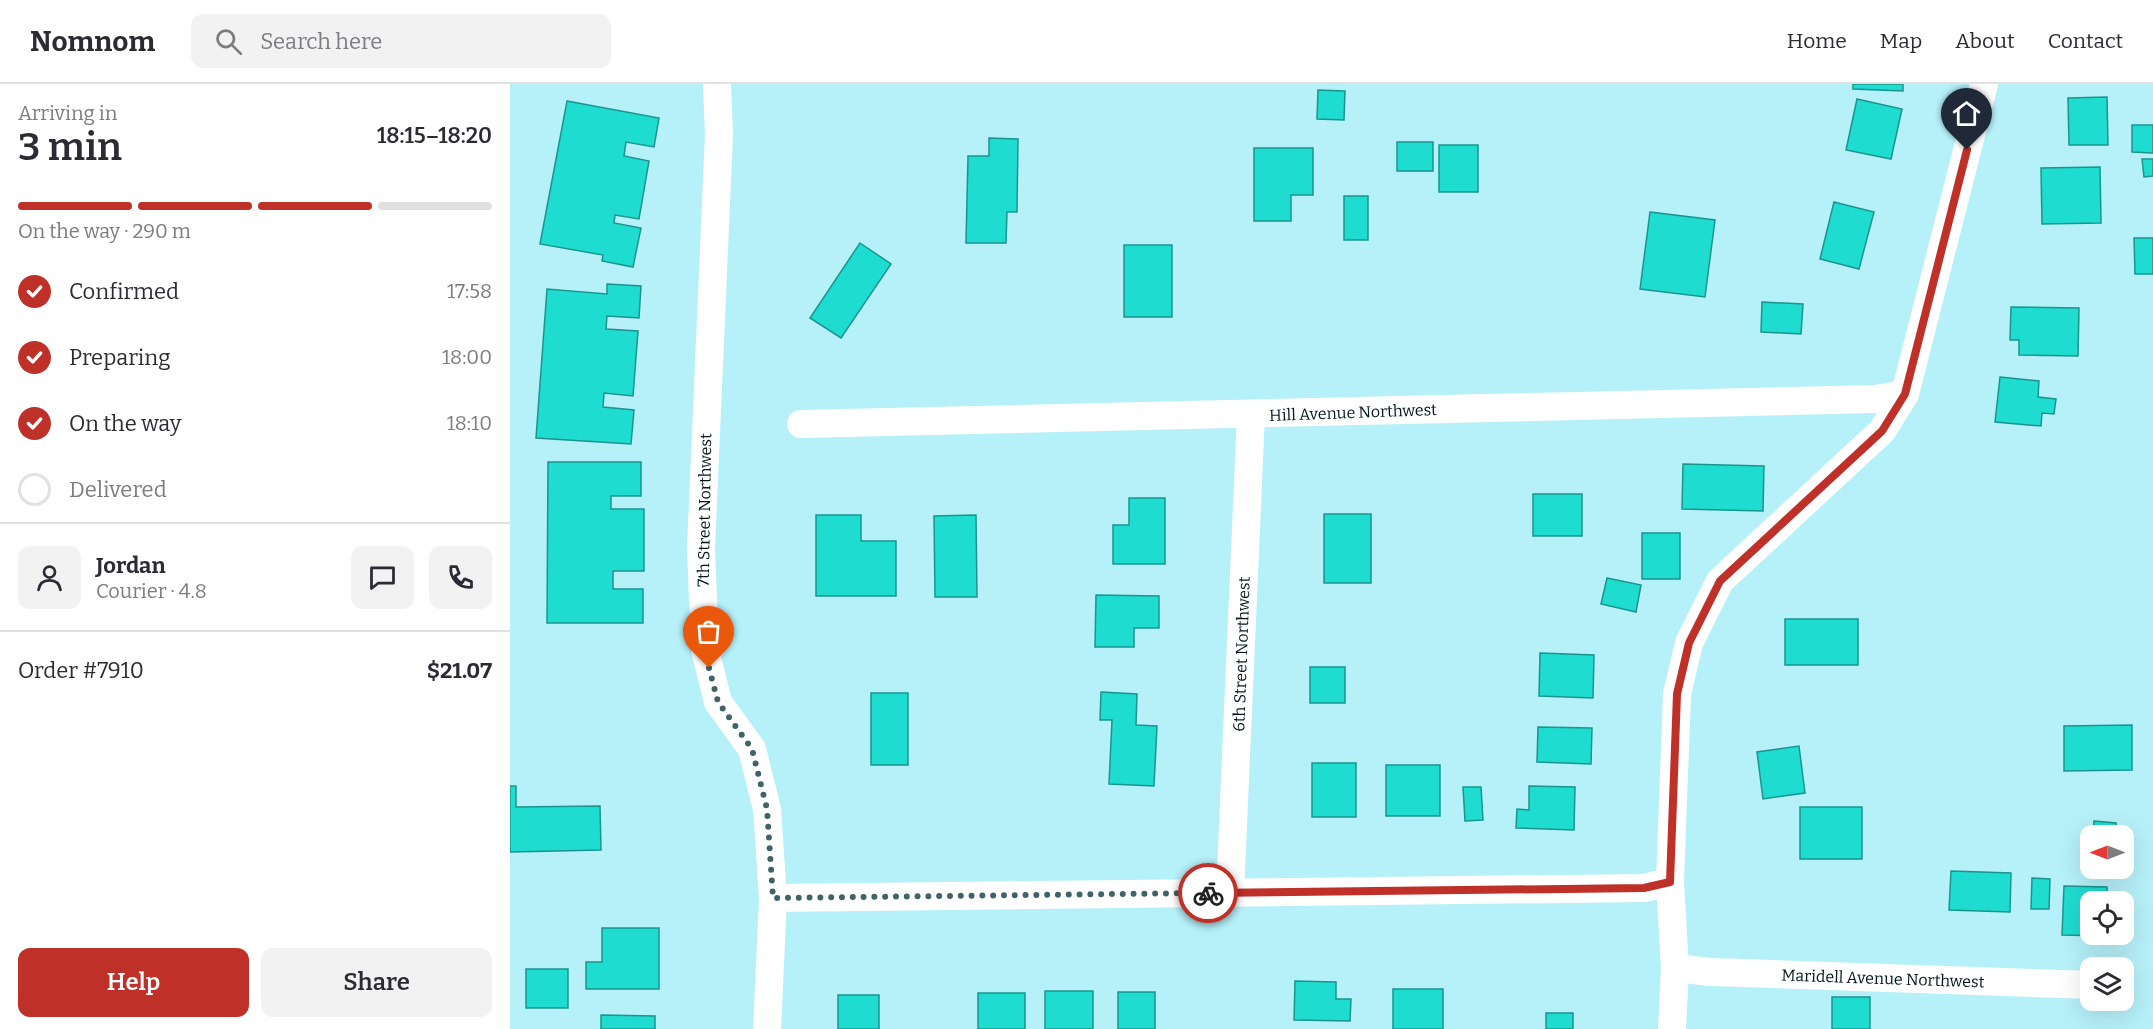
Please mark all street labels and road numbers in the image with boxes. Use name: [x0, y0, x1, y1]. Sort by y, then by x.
street label: Hill Avenue Northwest: [1269, 400, 1437, 425]
street label: 7th Street Northwest: [694, 433, 715, 587]
street label: 6th Street Northwest: [1229, 576, 1254, 732]
street label: Maridell Avenue Northwest: [1781, 965, 1985, 992]

